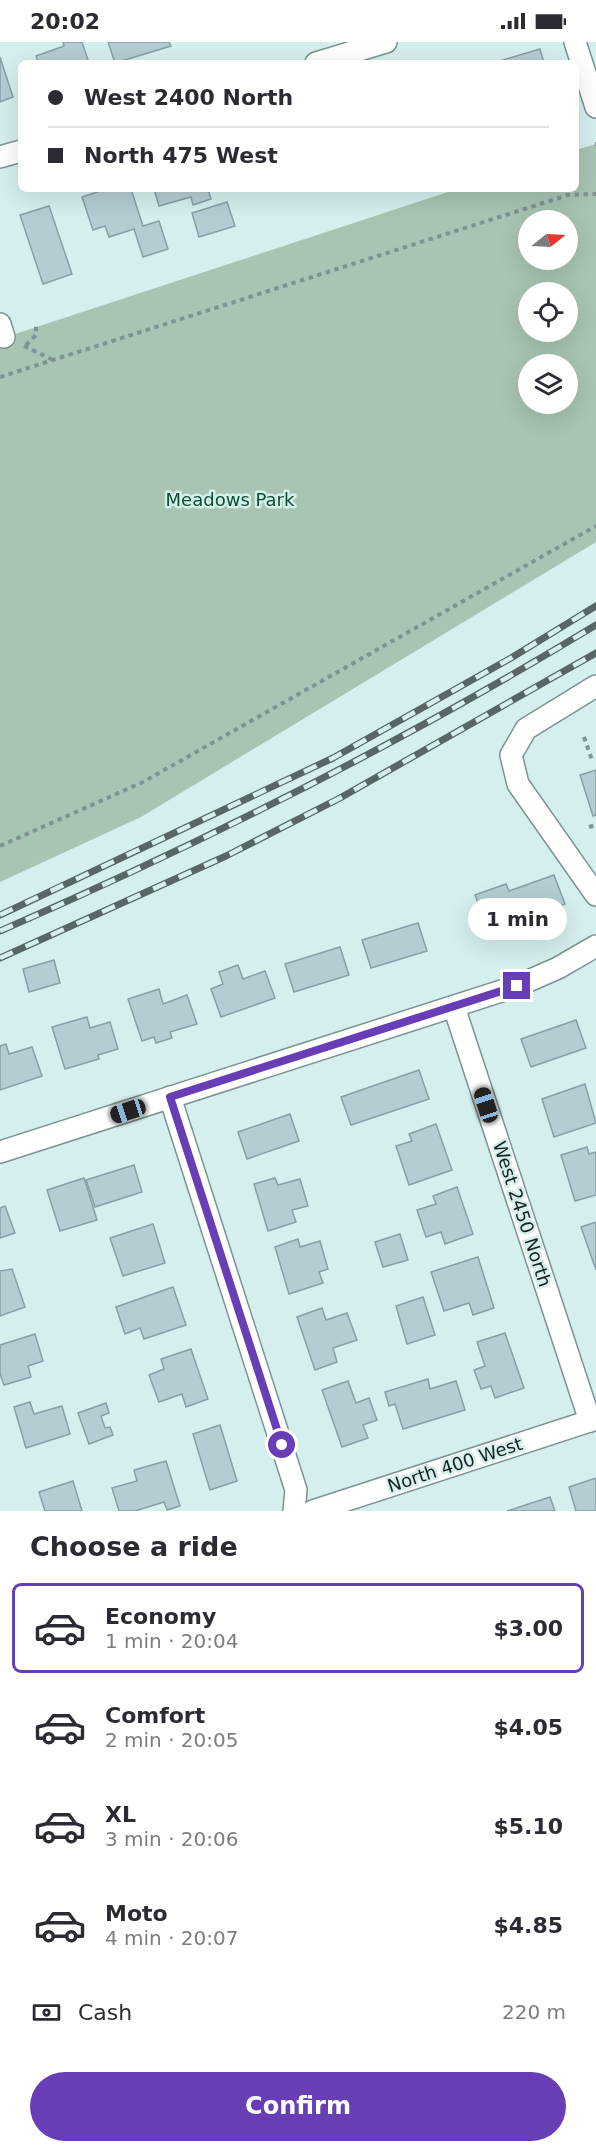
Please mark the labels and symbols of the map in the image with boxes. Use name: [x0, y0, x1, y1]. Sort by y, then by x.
north arrow: [518, 210, 578, 270]
park label: Meadows Park: [166, 489, 295, 510]
callout: 1 min: [468, 899, 566, 941]
route end: [503, 972, 530, 999]
car: [472, 1085, 500, 1125]
car: [108, 1097, 148, 1125]
street label: West 2450 North: [489, 1138, 556, 1289]
route start: [268, 1431, 295, 1458]
street label: North 400 West: [385, 1433, 525, 1496]

